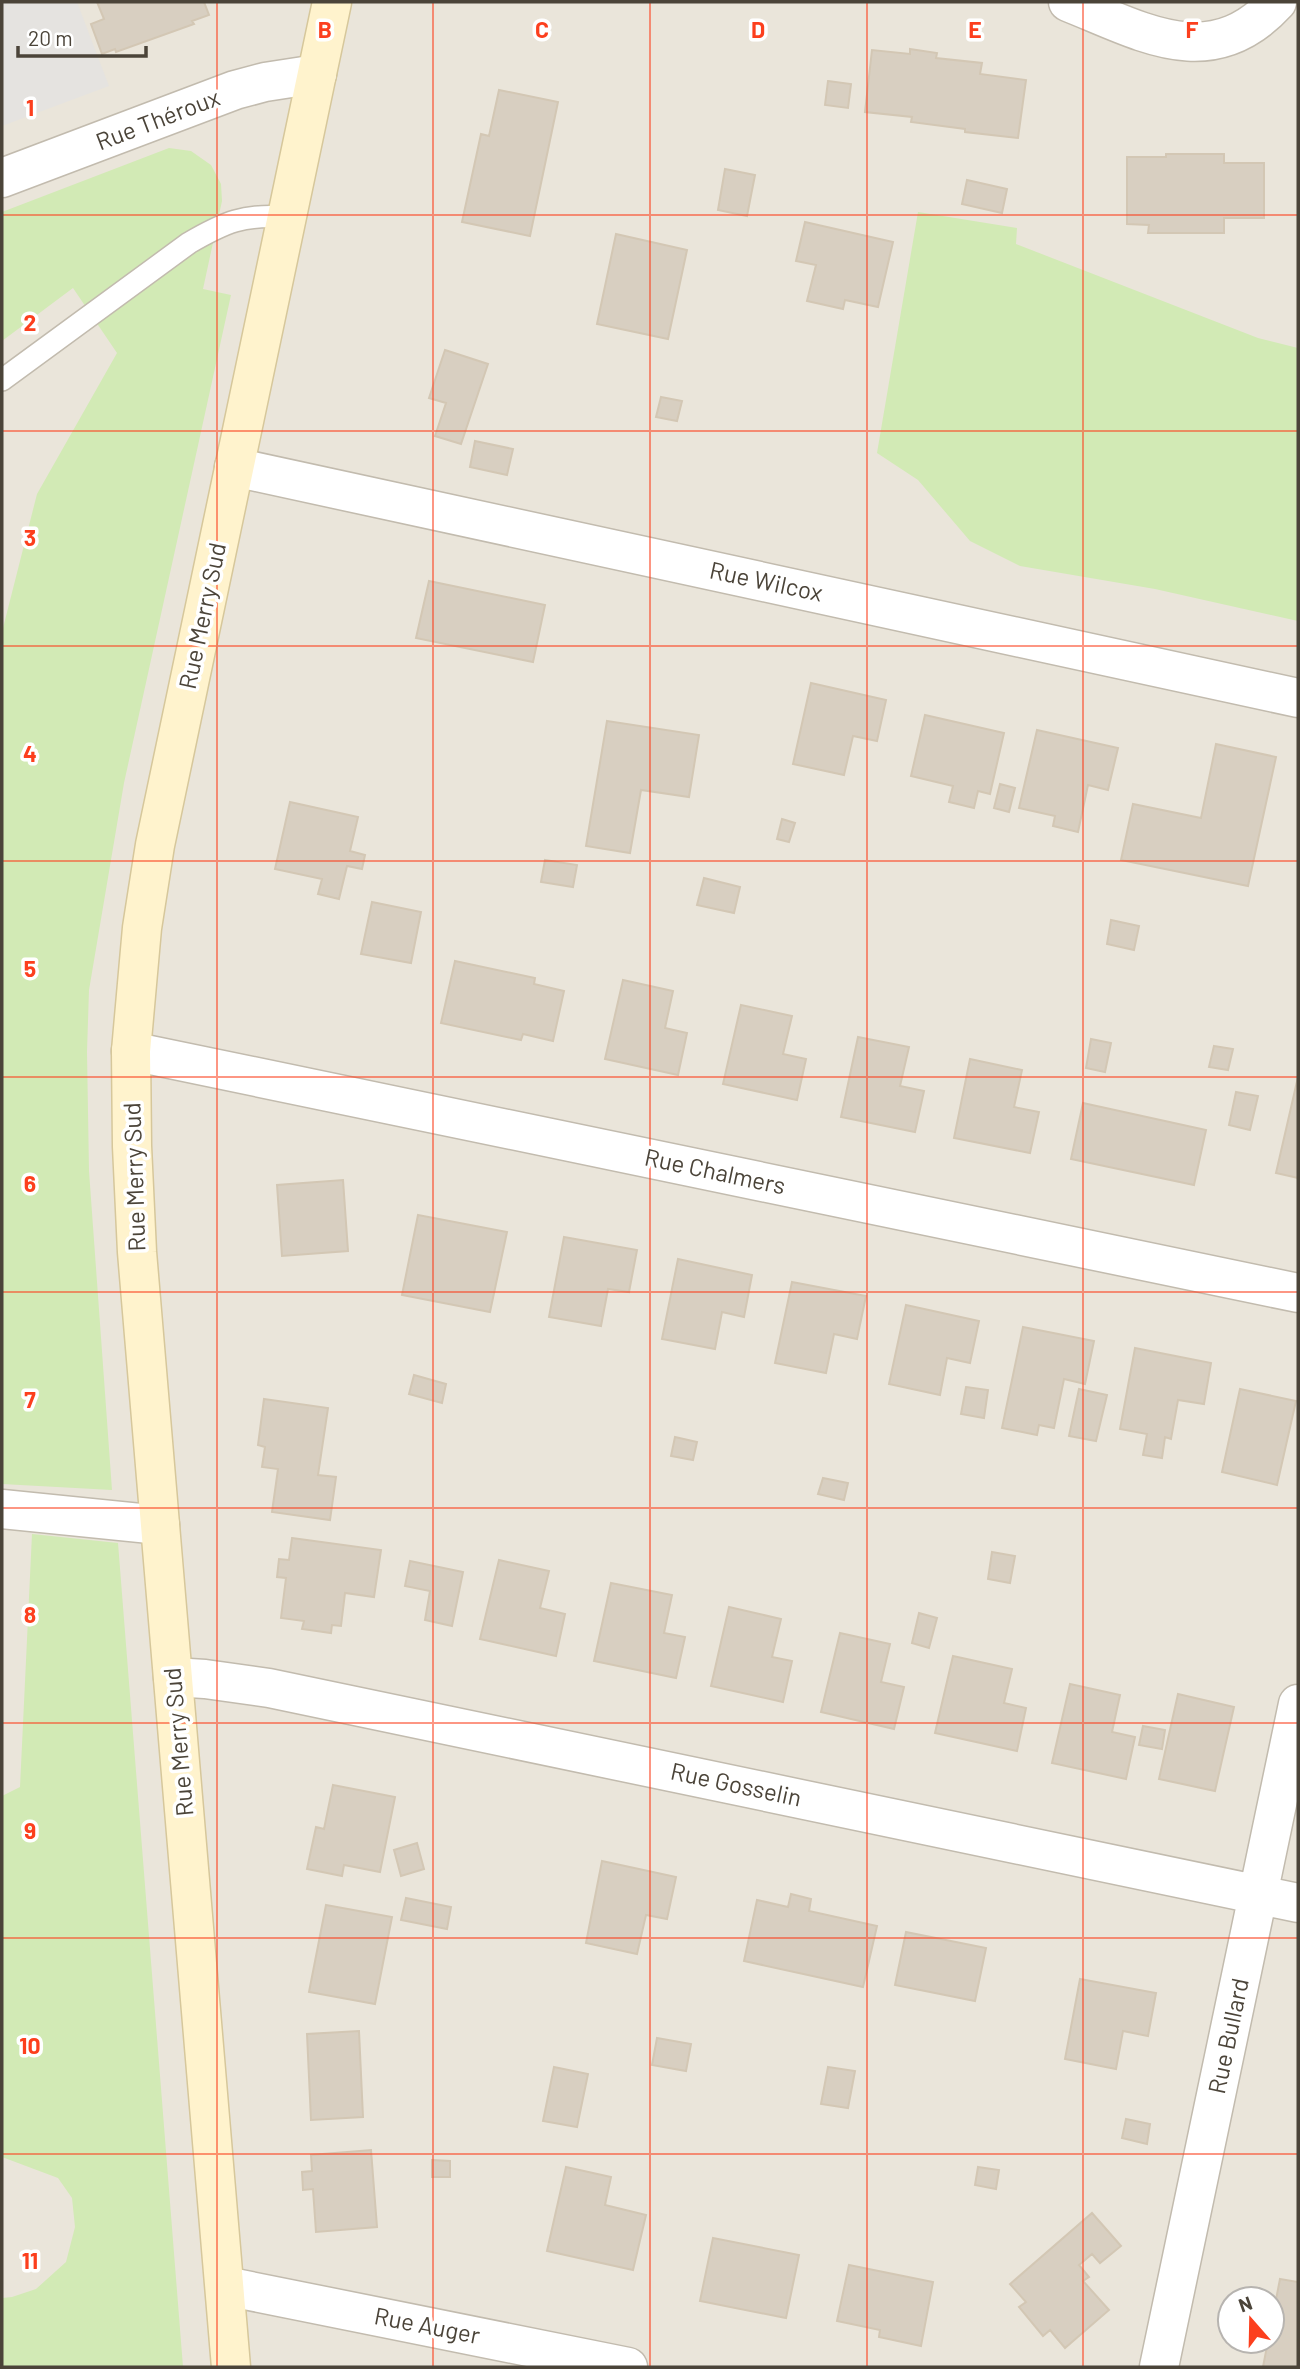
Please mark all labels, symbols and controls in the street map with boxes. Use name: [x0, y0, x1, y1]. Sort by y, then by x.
scale bar: [18, 14, 145, 58]
text: B: [318, 15, 332, 43]
text: C: [535, 15, 549, 43]
text: D: [751, 15, 765, 43]
text: E: [968, 15, 982, 43]
text: F: [1186, 15, 1199, 43]
text: 20 m: [28, 25, 73, 50]
street label: Rue Théroux: [91, 82, 224, 155]
text: 1: [26, 93, 34, 121]
text: 2: [24, 308, 36, 336]
text: 3: [24, 523, 36, 551]
street label: Rue Merry Sud: [172, 540, 231, 692]
street label: Rue Wilcox: [707, 554, 825, 607]
text: 4: [23, 739, 37, 767]
text: 5: [24, 954, 36, 982]
street label: Rue Merry Sud: [116, 1102, 151, 1252]
street label: Rue Chalmers: [642, 1141, 788, 1200]
text: 6: [24, 1169, 36, 1197]
text: 7: [24, 1385, 36, 1413]
text: 8: [24, 1600, 36, 1628]
street label: Rue Merry Sud: [157, 1667, 198, 1818]
street label: Rue Gosselin: [668, 1756, 804, 1812]
text: 9: [24, 1816, 36, 1844]
street label: Rue Bullard: [1201, 1975, 1254, 2096]
text: 10: [19, 2031, 41, 2059]
text: 11: [22, 2246, 38, 2274]
north arrow: [1216, 2285, 1286, 2355]
text: N: [1235, 2291, 1255, 2317]
street label: Rue Auger: [372, 2300, 483, 2349]

